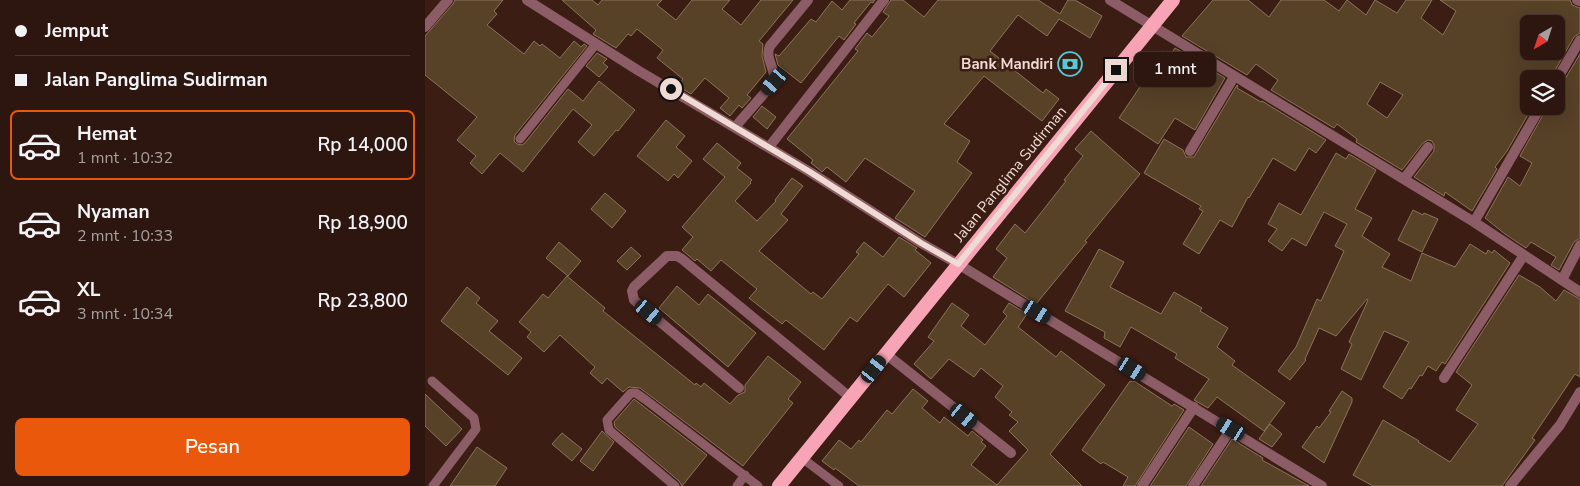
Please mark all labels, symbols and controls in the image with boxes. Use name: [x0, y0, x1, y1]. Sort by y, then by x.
north arrow: [1520, 15, 1565, 60]
map controls: [1520, 15, 1565, 115]
text: Jemput: [45, 18, 108, 44]
bank icon: Bank Mandiri: [1057, 51, 1083, 77]
callout: 1 mnt: [1133, 52, 1216, 88]
place label: Bank Mandiri: [961, 54, 1053, 74]
text: 1 mnt: [1154, 58, 1196, 80]
route end: [1105, 59, 1127, 81]
car: [758, 66, 789, 98]
text: Jalan Panglima Sudirman: [45, 67, 268, 93]
button: layers: [1520, 70, 1565, 115]
route start: [660, 78, 682, 100]
street label: Jalan Panglima Sudirman: [948, 102, 1071, 247]
text: Hemat: [77, 121, 136, 147]
icon: car: [17, 123, 62, 168]
text: Rp 14,000: [317, 132, 408, 158]
text: 1 mnt · 10:32: [77, 147, 173, 169]
text: Nyaman: [77, 199, 150, 225]
icon: car: [17, 201, 62, 246]
text: Rp 18,900: [317, 210, 408, 236]
text: 2 mnt · 10:33: [77, 225, 173, 247]
text: XL: [77, 277, 100, 303]
icon: car: [17, 279, 62, 324]
text: Rp 23,800: [317, 288, 408, 314]
car: [632, 297, 665, 327]
car: [1020, 298, 1053, 326]
text: 3 mnt · 10:34: [77, 303, 173, 325]
car: [858, 353, 889, 385]
car: [1115, 355, 1148, 383]
car: [947, 401, 980, 431]
car: [1214, 415, 1247, 443]
button: Pesan: [15, 418, 410, 476]

